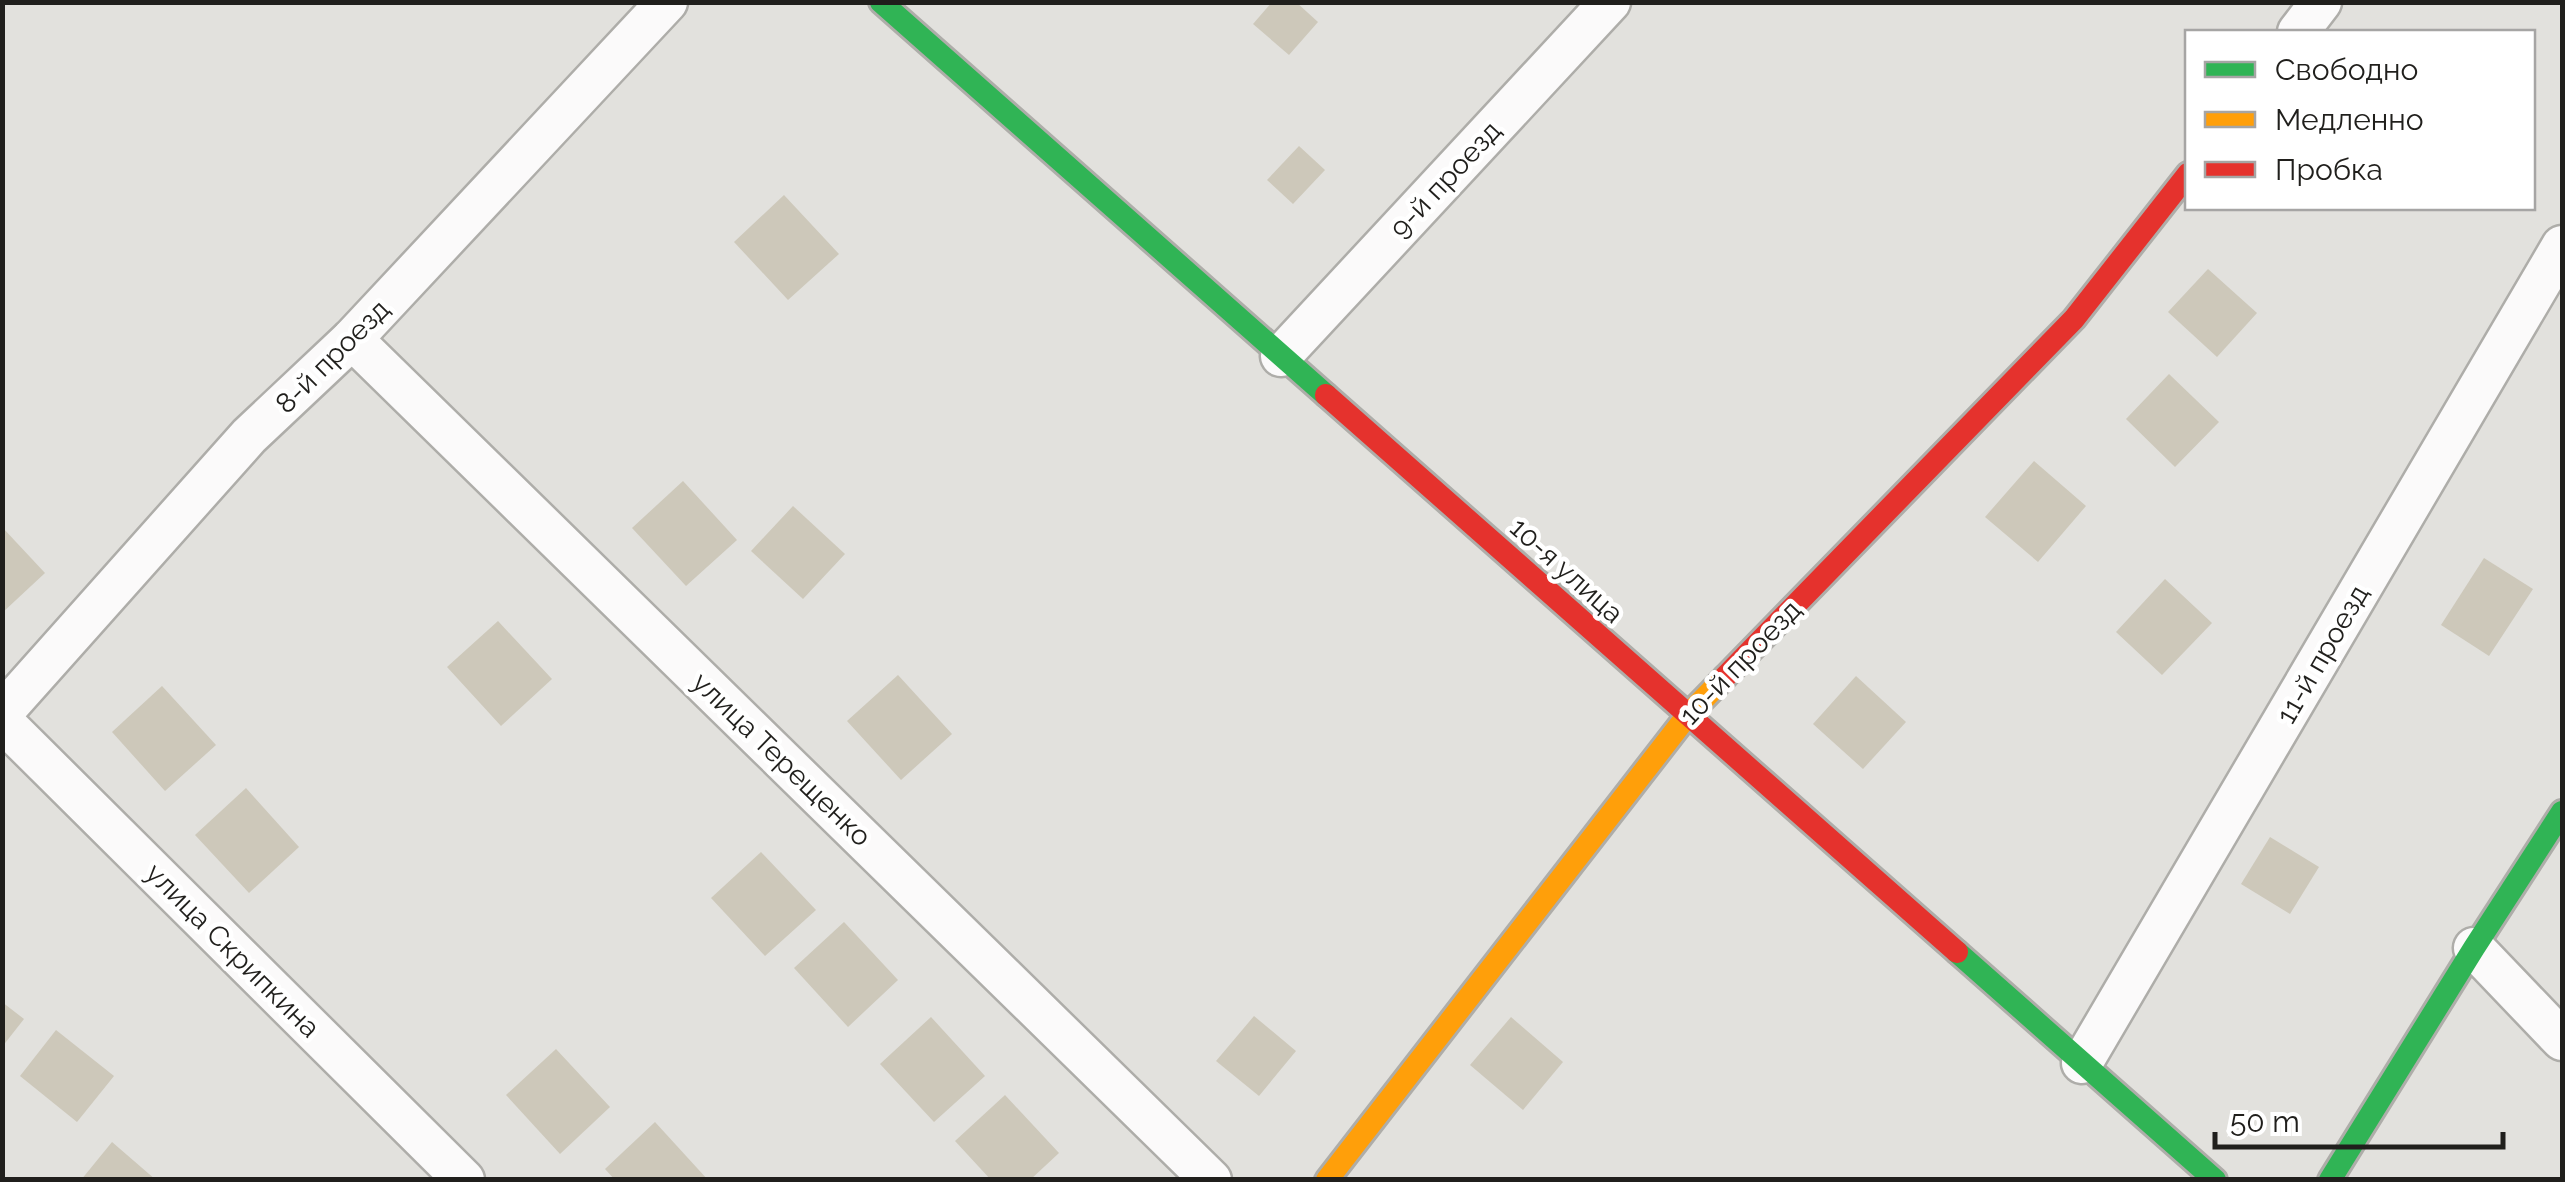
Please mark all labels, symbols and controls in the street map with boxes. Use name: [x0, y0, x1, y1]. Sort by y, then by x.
legend: [2185, 30, 2535, 210]
text: Свободно: [2275, 52, 2418, 87]
text: Медленно: [2275, 102, 2424, 137]
street label: 9-й проезд: [1383, 114, 1508, 244]
text: Пробка: [2275, 152, 2383, 187]
street label: 8-й проезд: [269, 293, 396, 420]
street label: 10-я улица: [1503, 511, 1630, 630]
street label: 11-й проезд: [2269, 579, 2375, 729]
street label: 10-й проезд: [1673, 593, 1808, 731]
street label: улица Терещенко: [685, 666, 878, 853]
street label: улица Скрипкина: [139, 856, 327, 1044]
scale bar: [2215, 1087, 2502, 1149]
text: 50 m: [2230, 1104, 2300, 1139]

